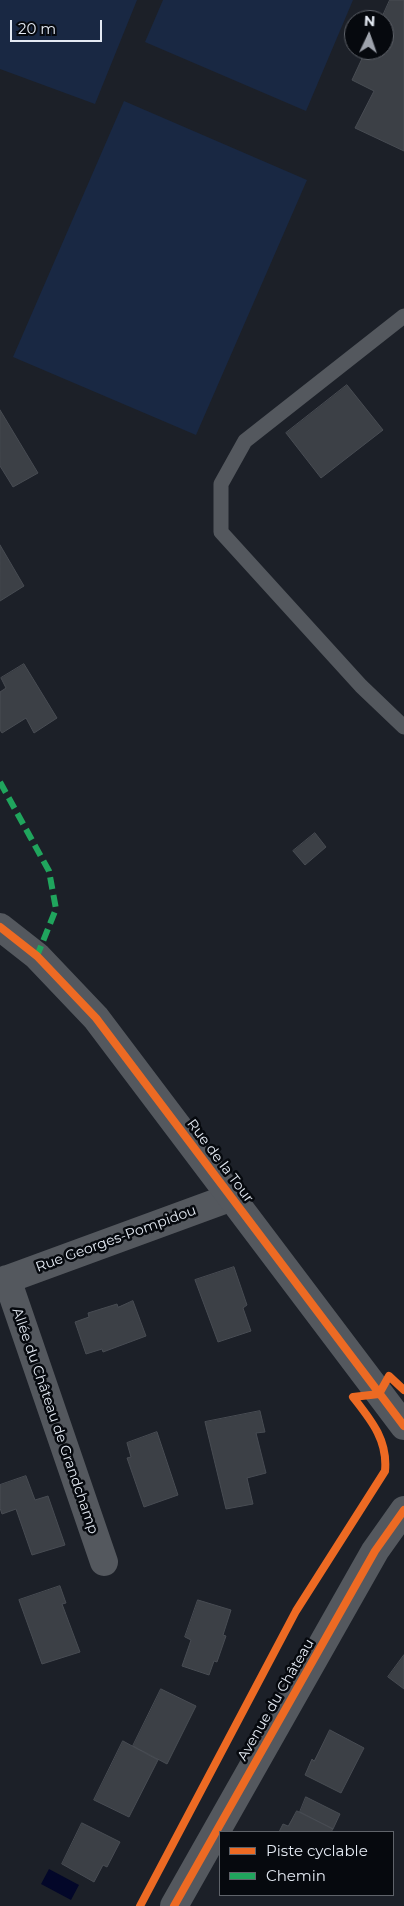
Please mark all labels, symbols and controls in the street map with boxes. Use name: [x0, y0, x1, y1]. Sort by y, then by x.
scale bar: [12, 10, 105, 42]
north arrow: [344, 10, 394, 60]
text: N: [364, 12, 376, 30]
text: 20 m: [18, 19, 56, 38]
street label: Rue de la Tour: [183, 1116, 257, 1206]
street label: Rue Georges-Pompidou: [33, 1202, 199, 1276]
street label: Allée du Château de Grandchamp: [8, 1306, 102, 1536]
street label: Avenue du Château: [234, 1636, 318, 1764]
legend: [219, 1831, 394, 1896]
text: Piste cyclable: [266, 1841, 368, 1860]
text: Chemin: [266, 1866, 326, 1885]

